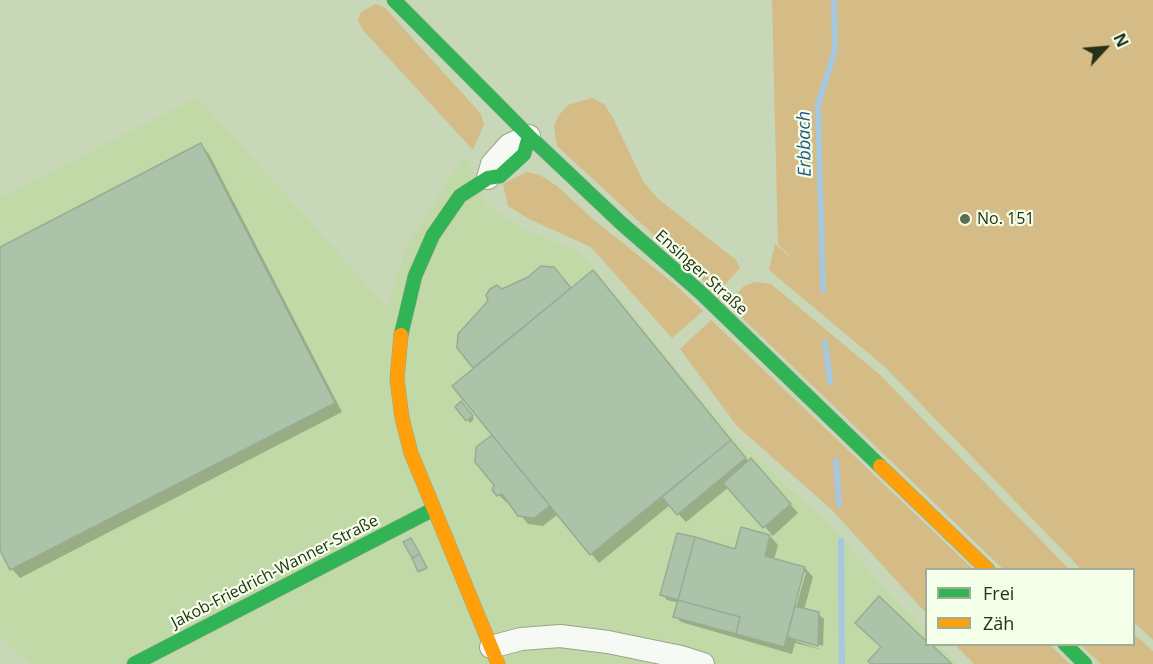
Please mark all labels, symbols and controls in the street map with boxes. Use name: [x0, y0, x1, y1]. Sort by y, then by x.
north arrow: [1075, 18, 1135, 78]
text: N: [1108, 29, 1134, 51]
water label: Erbbach: [794, 111, 816, 177]
place label: No. 151: [977, 209, 1034, 229]
marker: No. 151: [958, 212, 972, 226]
street label: Ensinger Straße: [651, 227, 751, 319]
street label: Jakob-Friedrich-Wanner-Straße: [168, 511, 382, 633]
legend: [925, 568, 1135, 646]
text: Frei: [983, 581, 1014, 605]
text: Zäh: [983, 611, 1014, 635]

